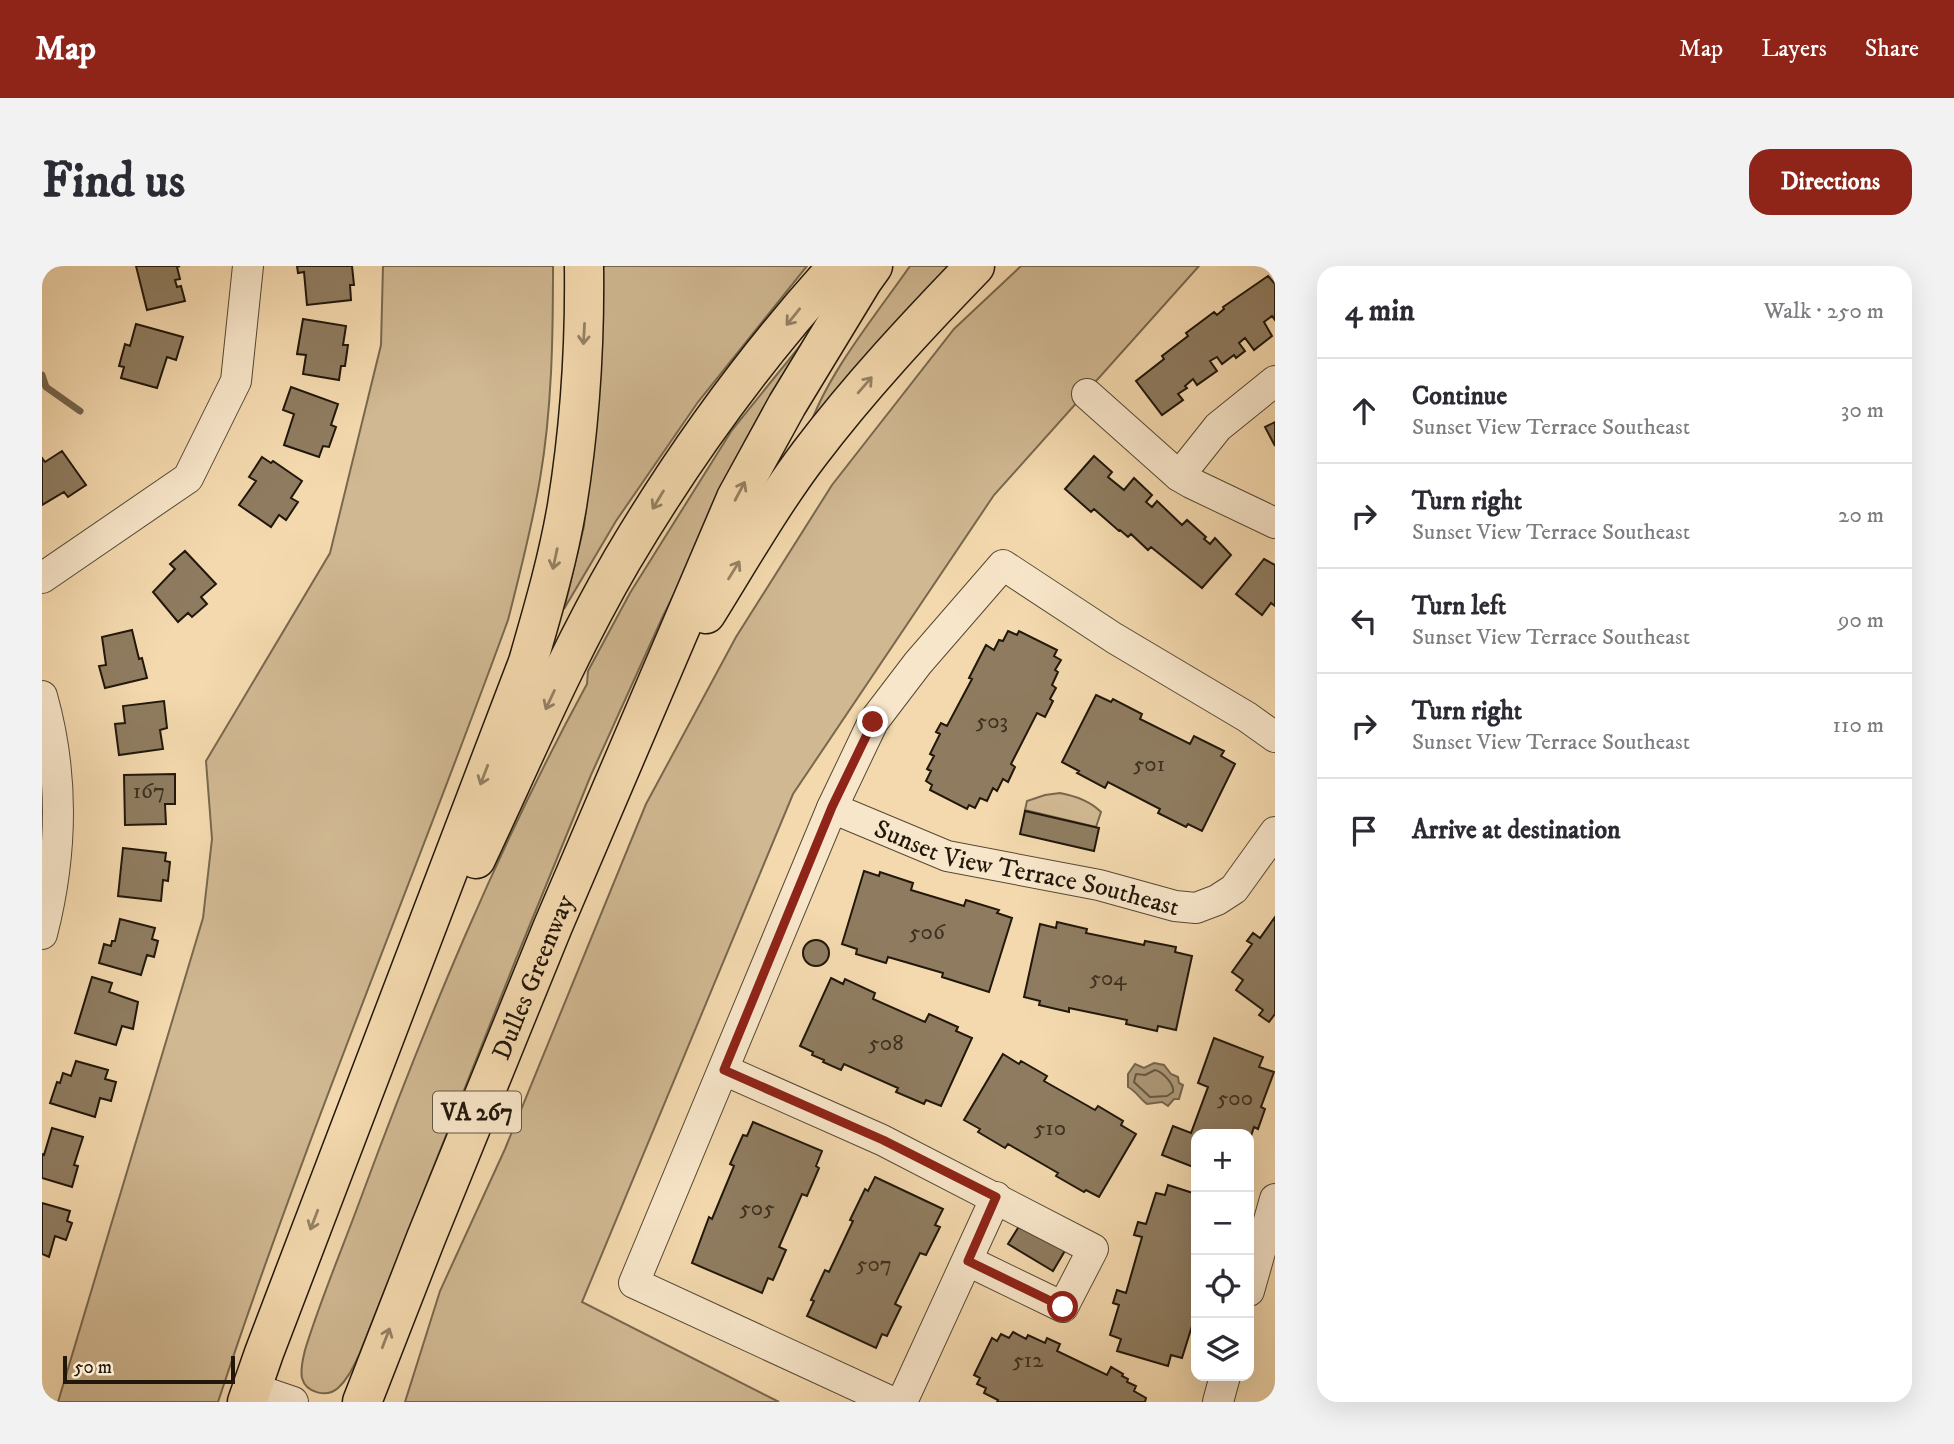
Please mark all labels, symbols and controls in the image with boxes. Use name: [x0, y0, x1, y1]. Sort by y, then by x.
text: Map: [35, 29, 96, 70]
text: Map: [1679, 34, 1723, 64]
text: Layers: [1761, 34, 1827, 64]
text: Share: [1865, 34, 1919, 64]
button: Directions: [1749, 149, 1912, 215]
text: Find us: [42, 151, 185, 213]
text: 4 min: [1345, 293, 1415, 330]
text: Walk · 250 m: [1764, 297, 1884, 326]
one-way arrow: [785, 307, 800, 326]
one-way arrow: [578, 322, 591, 345]
one-way arrow: [857, 376, 873, 394]
text: Continue: [1412, 380, 1507, 413]
icon: ahead: [1345, 392, 1383, 430]
text: 30 m: [1841, 396, 1884, 425]
text: Sunset View Terrace Southeast: [1412, 413, 1690, 442]
one-way arrow: [733, 482, 747, 502]
text: Turn right: [1412, 485, 1522, 518]
one-way arrow: [651, 490, 665, 510]
icon: right: [1345, 497, 1383, 535]
text: 20 m: [1838, 501, 1884, 530]
text: Sunset View Terrace Southeast: [1412, 518, 1690, 547]
one-way arrow: [548, 548, 561, 570]
one-way arrow: [727, 561, 741, 581]
text: Turn left: [1412, 590, 1506, 623]
icon: left: [1345, 602, 1383, 640]
text: 90 m: [1838, 606, 1884, 635]
text: Sunset View Terrace Southeast: [1412, 623, 1690, 652]
one-way arrow: [543, 689, 556, 710]
text: Turn right: [1412, 695, 1522, 728]
route end: [857, 706, 888, 737]
house number: 503: [976, 707, 1008, 736]
icon: right: [1345, 707, 1383, 745]
text: 110 m: [1833, 711, 1884, 740]
text: Sunset View Terrace Southeast: [1412, 728, 1690, 757]
house number: 501: [1133, 750, 1165, 779]
one-way arrow: [476, 764, 489, 785]
house number: 167: [133, 777, 165, 806]
icon: arrive: [1345, 812, 1383, 850]
street label: Sunset View Terrace Southeast: [869, 813, 1183, 924]
text: Arrive at destination: [1412, 814, 1621, 847]
street label: Dulles Greenway: [485, 889, 583, 1065]
house number: 506: [909, 918, 946, 947]
house number: 504: [1090, 964, 1127, 993]
house number: 508: [868, 1029, 904, 1058]
house number: 500: [1217, 1084, 1253, 1113]
road number: VA 267: [433, 1092, 521, 1132]
house number: 510: [1034, 1114, 1066, 1143]
map controls: [1191, 1129, 1254, 1381]
button: +: [1191, 1129, 1254, 1192]
button: −: [1191, 1192, 1254, 1255]
house number: 505: [739, 1194, 775, 1223]
one-way arrow: [306, 1209, 319, 1231]
house number: 507: [856, 1250, 892, 1279]
button: locate: [1191, 1255, 1254, 1318]
route start: [1047, 1291, 1078, 1322]
button: layers: [1191, 1318, 1254, 1381]
one-way arrow: [381, 1328, 394, 1350]
house number: 512: [1012, 1346, 1044, 1375]
scale bar: [63, 1353, 234, 1385]
text: 50 m: [74, 1356, 112, 1379]

